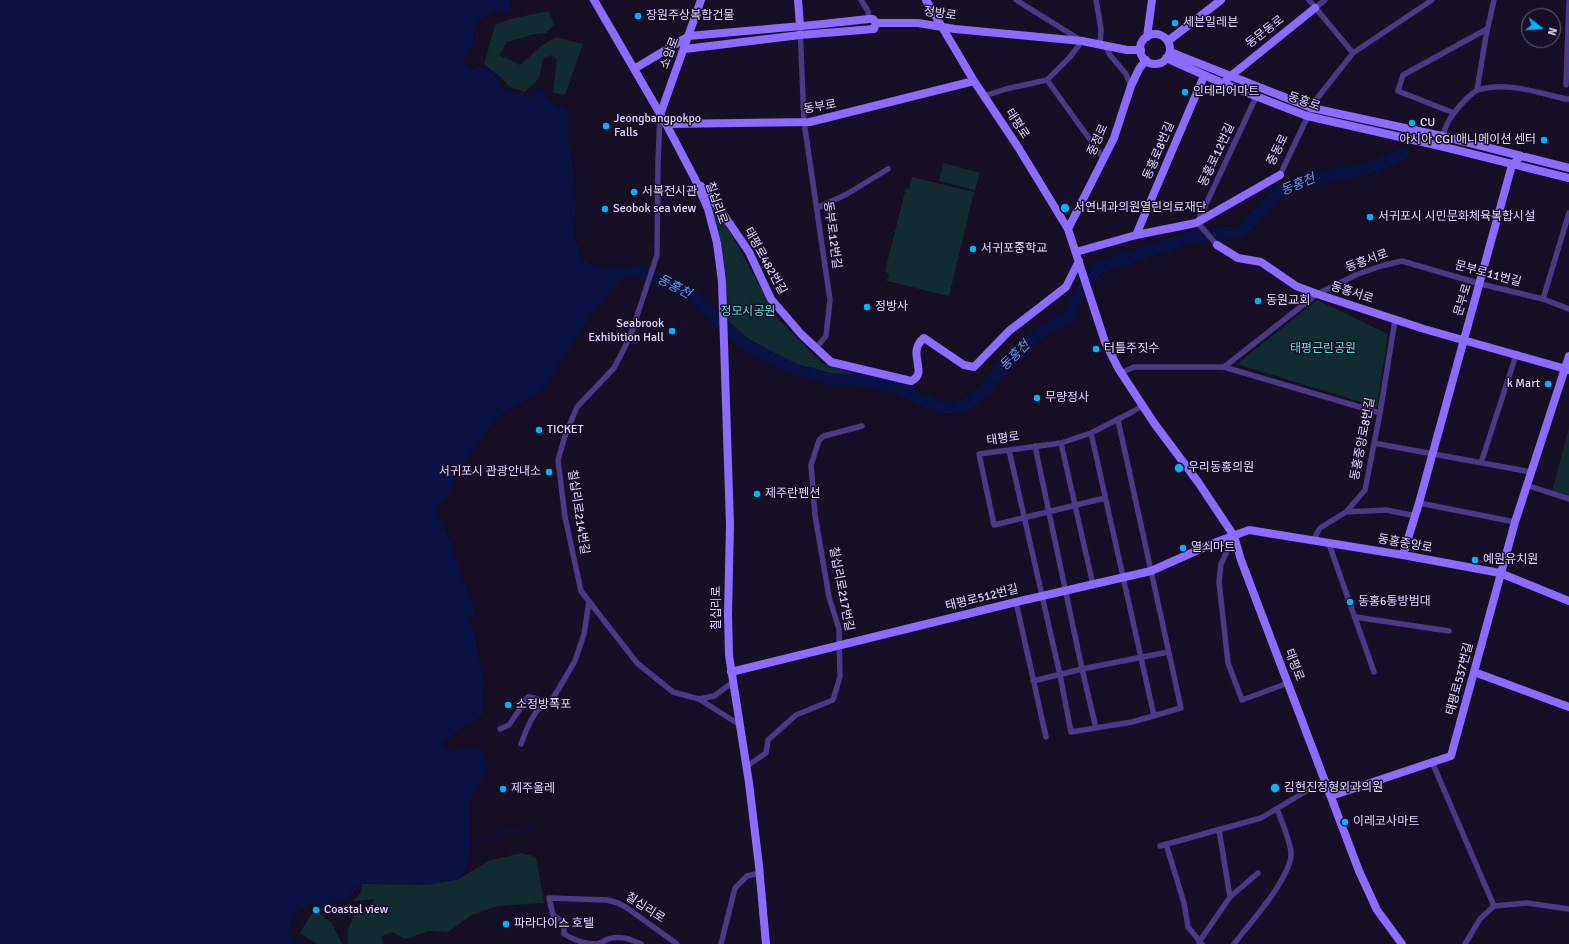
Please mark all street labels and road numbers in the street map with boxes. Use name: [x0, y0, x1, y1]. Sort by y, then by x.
street label: 정방로: [923, 5, 957, 23]
street label: 동문동로: [1243, 13, 1287, 51]
street label: 소암로: [658, 35, 682, 71]
street label: 동홍로: [1286, 90, 1322, 114]
street label: 동부로: [802, 97, 838, 117]
street label: 태평로: [1002, 106, 1032, 142]
street label: 동홍로8번길: [1140, 120, 1178, 182]
street label: 동홍로12번길: [1196, 121, 1238, 189]
street label: 중정로: [1085, 122, 1111, 158]
street label: 중동로: [1264, 132, 1292, 168]
street label: 칠십리로: [702, 180, 730, 226]
street label: 동부로12번길: [820, 200, 844, 270]
street label: 태평로482번길: [741, 225, 789, 297]
street label: 동흥서로: [1344, 247, 1390, 275]
street label: 문부로11번길: [1453, 258, 1523, 290]
street label: 동홍서로: [1329, 279, 1375, 307]
street label: 문부로: [1451, 282, 1475, 318]
street label: 동홍중앙로8번길: [1348, 397, 1378, 481]
street label: 태평로: [986, 430, 1020, 448]
street label: 칠십리로214번길: [564, 469, 592, 555]
street label: 동홍중앙로: [1377, 532, 1433, 556]
street label: 칠십리로217번길: [826, 546, 856, 632]
street label: 태평로512번길: [944, 582, 1020, 614]
street label: 칠십리로: [710, 586, 724, 630]
street label: 태평로537번길: [1443, 641, 1477, 717]
street label: 태평로: [1281, 647, 1307, 683]
street label: 칠십리로: [623, 890, 667, 926]

